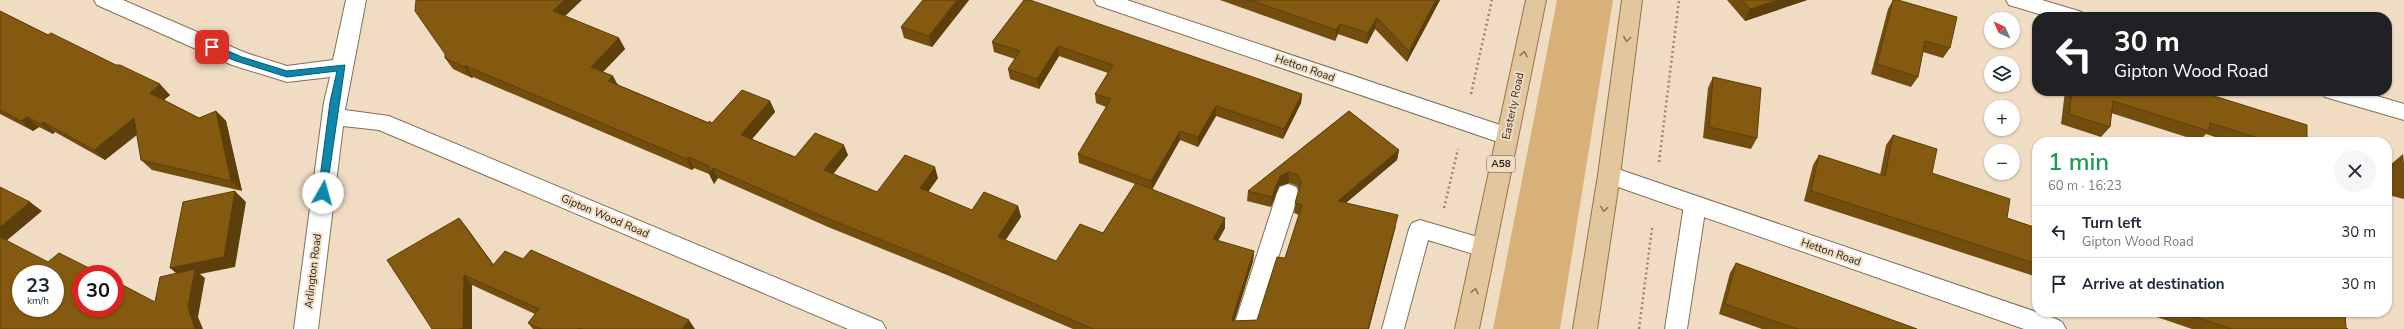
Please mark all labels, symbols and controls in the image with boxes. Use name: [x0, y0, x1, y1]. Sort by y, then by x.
north arrow: [1984, 12, 2020, 48]
map controls: [1984, 12, 2020, 180]
text: 30 m: [2114, 23, 2180, 61]
icon: left: [2048, 28, 2100, 80]
pin: [195, 30, 229, 64]
icon: arrive: [201, 36, 223, 58]
one-way arrow: [1623, 36, 1632, 42]
street label: Hetton Road: [1273, 51, 1337, 85]
one-way arrow: [1520, 51, 1528, 57]
button: layers: [1984, 56, 2020, 92]
text: Gipton Wood Road: [2114, 59, 2269, 83]
street label: Easterly Road: [1499, 71, 1527, 141]
button: +: [1984, 100, 2020, 136]
button: −: [1984, 144, 2020, 180]
text: 1 min: [2048, 146, 2109, 178]
button: close: [2334, 150, 2376, 192]
road number: A58: [1487, 156, 1515, 172]
position arrow: [302, 172, 344, 214]
text: 60 m · 16:23: [2048, 177, 2122, 195]
street label: Gipton Wood Road: [559, 191, 651, 241]
one-way arrow: [1600, 206, 1609, 212]
text: Turn left: [2082, 213, 2141, 233]
icon: left: [2048, 221, 2070, 243]
text: 30 m: [2341, 222, 2376, 242]
street label: Arlington Road: [301, 233, 325, 309]
text: Gipton Wood Road: [2082, 233, 2194, 251]
street label: Hetton Road: [1799, 235, 1863, 269]
speed limit sign: 30: [72, 265, 124, 317]
text: 23: [26, 272, 50, 299]
icon: arrive: [2048, 273, 2070, 295]
text: Arrive at destination: [2082, 274, 2225, 294]
text: 30 m: [2341, 274, 2376, 294]
one-way arrow: [1470, 288, 1478, 294]
text: km/h: [27, 294, 49, 308]

